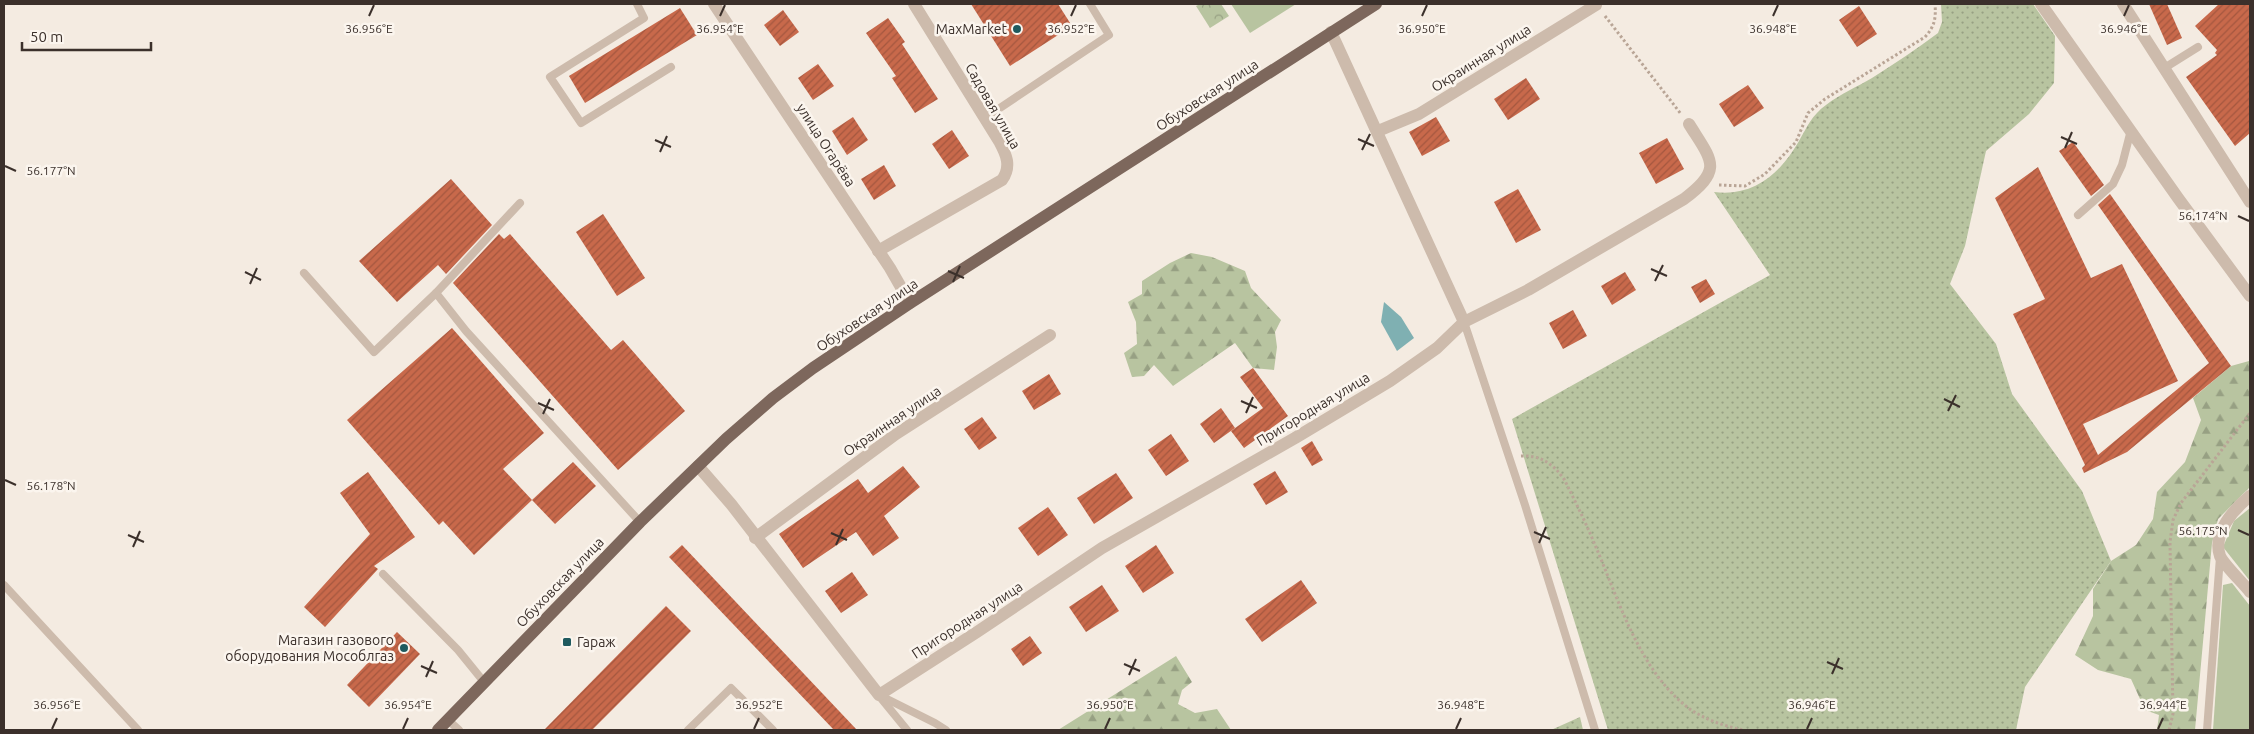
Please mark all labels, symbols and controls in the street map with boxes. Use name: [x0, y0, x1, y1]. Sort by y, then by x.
scale bar: [22, 20, 151, 52]
place label: MaxMarket: [936, 21, 1007, 37]
street label: Окраинная улица: [1428, 21, 1534, 95]
text: 36.956°E: [345, 22, 393, 35]
text: 36.954°E: [696, 22, 744, 35]
text: 36.952°E: [1047, 22, 1095, 35]
text: 36.950°E: [1398, 22, 1446, 35]
text: 36.948°E: [1749, 22, 1797, 35]
text: 36.946°E: [2100, 22, 2148, 35]
marker: MaxMarket: [1011, 23, 1023, 35]
text: 50 m: [30, 28, 63, 45]
street label: Обуховская улица: [1153, 56, 1261, 134]
street label: Садовая улица: [962, 60, 1024, 152]
street label: улица Огарёва: [793, 100, 859, 190]
text: 56.177°N: [26, 164, 76, 177]
text: 56.174°N: [2178, 209, 2228, 222]
street label: Обуховская улица: [813, 275, 921, 355]
street label: Пригородная улица: [1254, 369, 1372, 449]
street label: Окраинная улица: [840, 382, 944, 460]
text: 56.178°N: [26, 479, 76, 492]
text: 56.175°N: [2178, 524, 2228, 537]
street label: Обуховская улица: [513, 534, 607, 630]
street label: Пригородная улица: [909, 578, 1025, 662]
place label: Магазин газового оборудования Мособлгаз: [225, 632, 394, 664]
place label: Гараж: [577, 634, 616, 650]
marker: Гараж: [561, 636, 573, 648]
marker: Магазин газового оборудования Мособлгаз: [398, 642, 410, 654]
text: 36.956°E: [33, 698, 81, 711]
text: 36.954°E: [384, 698, 432, 711]
text: 36.952°E: [735, 698, 783, 711]
text: 36.950°E: [1086, 698, 1134, 711]
text: 36.948°E: [1437, 698, 1485, 711]
text: 36.946°E: [1788, 698, 1836, 711]
text: 36.944°E: [2139, 698, 2187, 711]

